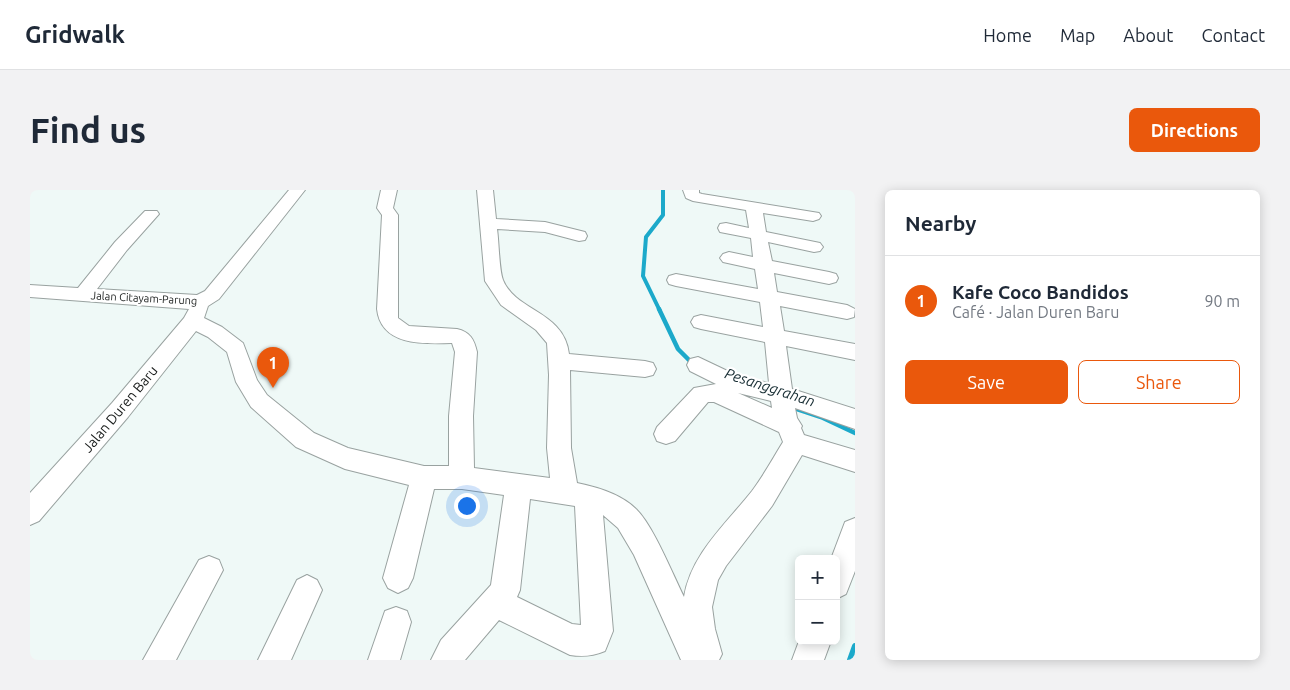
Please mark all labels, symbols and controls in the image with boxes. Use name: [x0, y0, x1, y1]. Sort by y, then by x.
text: Gridwalk: [25, 21, 125, 48]
text: Home: [983, 25, 1032, 45]
text: Map: [1060, 25, 1095, 45]
text: About: [1123, 25, 1173, 45]
text: Contact: [1201, 25, 1265, 45]
button: Directions: [1129, 108, 1260, 152]
text: Find us: [30, 110, 146, 150]
text: Nearby: [905, 211, 976, 235]
text: Kafe Coco Bandidos: [952, 281, 1129, 303]
street label: Jalan Citayam-Parung: [90, 289, 198, 307]
text: 1: [916, 292, 926, 310]
text: 90 m: [1204, 292, 1240, 310]
text: Café · Jalan Duren Baru: [952, 303, 1119, 321]
pin: 1: [257, 347, 289, 388]
button: Save: [905, 360, 1068, 404]
button: Share: [1078, 360, 1240, 404]
street label: Jalan Duren Baru: [79, 363, 161, 455]
water label: Pesanggrahan: [723, 364, 817, 410]
your location: [454, 493, 480, 519]
map controls: [795, 555, 840, 645]
button: +: [795, 555, 840, 600]
button: −: [795, 600, 840, 645]

